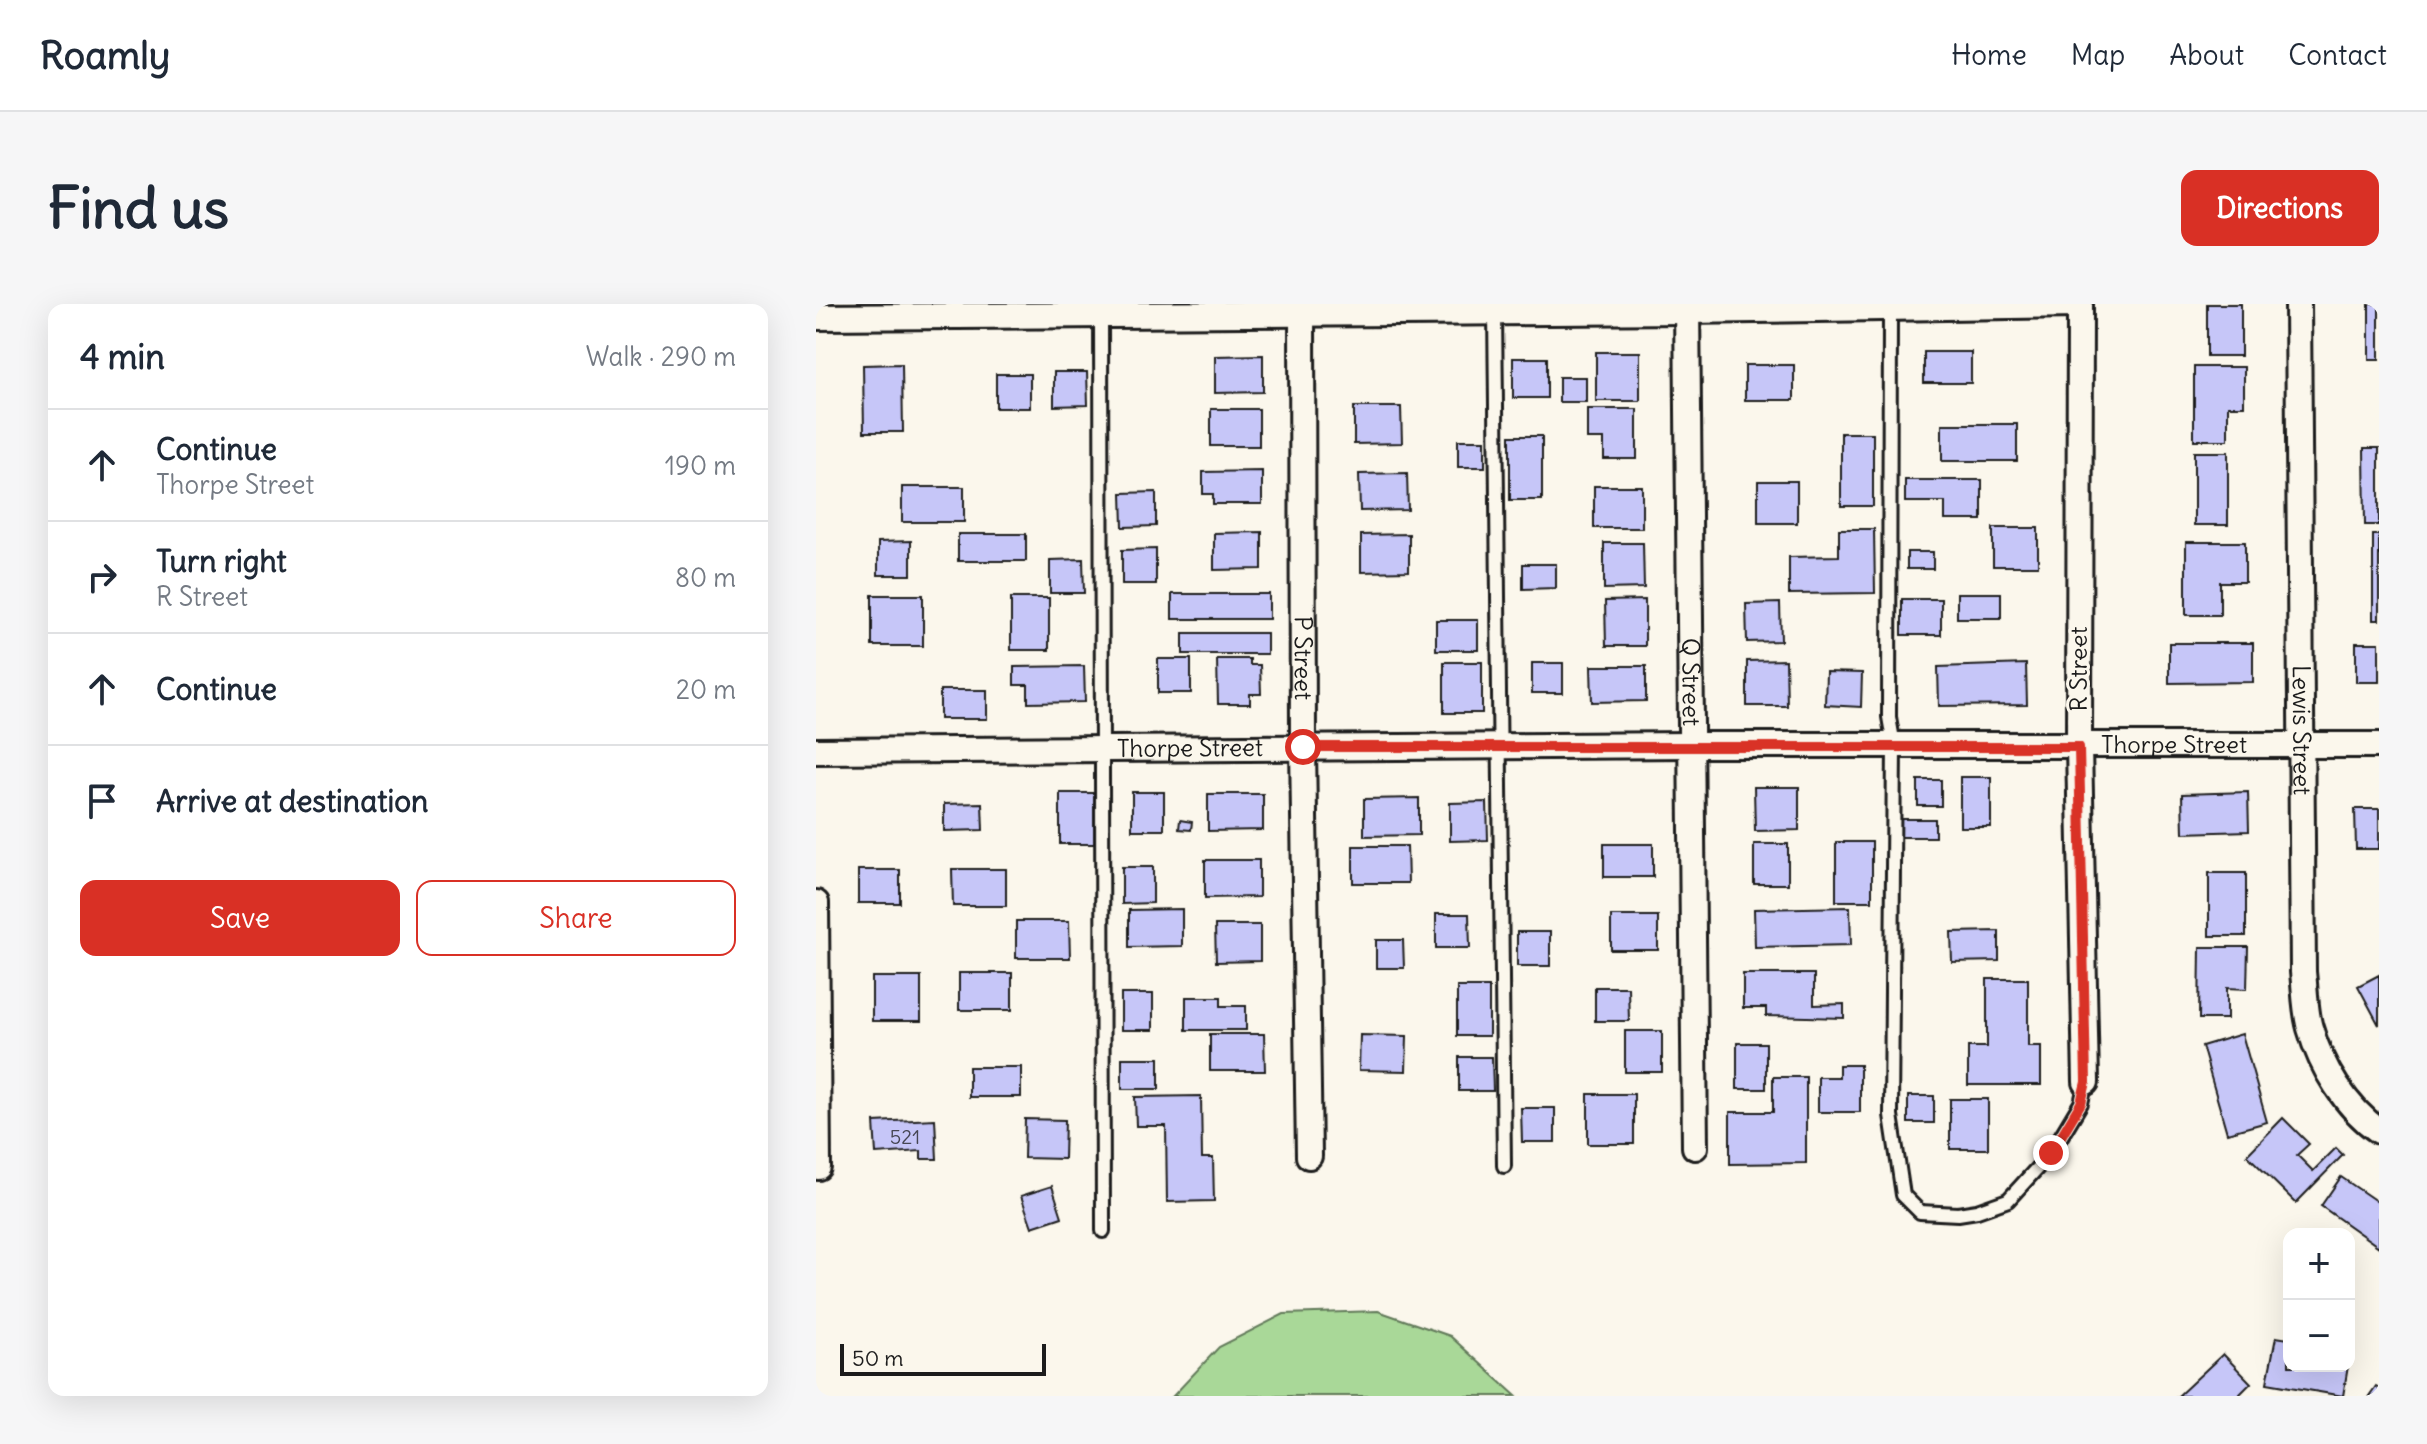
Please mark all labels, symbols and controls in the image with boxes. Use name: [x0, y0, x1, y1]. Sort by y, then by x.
text: Roamly: [40, 32, 170, 79]
text: Home: [1951, 37, 2027, 73]
text: Map: [2071, 37, 2125, 73]
text: About: [2169, 37, 2244, 73]
text: Contact: [2288, 37, 2387, 73]
button: Directions: [2181, 170, 2379, 246]
text: Find us: [48, 173, 229, 243]
text: 4 min: [80, 335, 165, 378]
text: Walk · 290 m: [586, 340, 736, 373]
text: Continue: [156, 430, 277, 468]
icon: ahead: [80, 443, 124, 487]
text: 190 m: [665, 449, 736, 482]
text: Thorpe Street: [156, 468, 314, 501]
text: Turn right: [156, 542, 287, 580]
icon: right: [80, 555, 124, 599]
text: 80 m: [675, 561, 736, 594]
text: R Street: [156, 580, 248, 613]
street label: P Street: [1289, 616, 1319, 700]
street label: R Street: [2063, 626, 2093, 712]
street label: Q Street: [1676, 638, 1707, 726]
street label: Lewis Street: [2287, 665, 2318, 795]
icon: ahead: [80, 667, 124, 711]
text: Continue: [156, 670, 277, 708]
text: 20 m: [676, 673, 736, 706]
route start: [1285, 729, 1321, 765]
street label: Thorpe Street: [2101, 729, 2247, 759]
street label: Thorpe Street: [1117, 732, 1263, 763]
icon: arrive: [80, 779, 124, 823]
text: Arrive at destination: [156, 782, 428, 820]
button: Save: [80, 880, 400, 956]
button: Share: [416, 880, 736, 956]
house number: 521: [890, 1124, 920, 1149]
route end: [2033, 1135, 2069, 1171]
map controls: [2283, 1228, 2355, 1372]
button: +: [2283, 1228, 2355, 1300]
button: −: [2283, 1300, 2355, 1372]
scale bar: [840, 1340, 1046, 1376]
text: 50 m: [852, 1344, 904, 1372]

